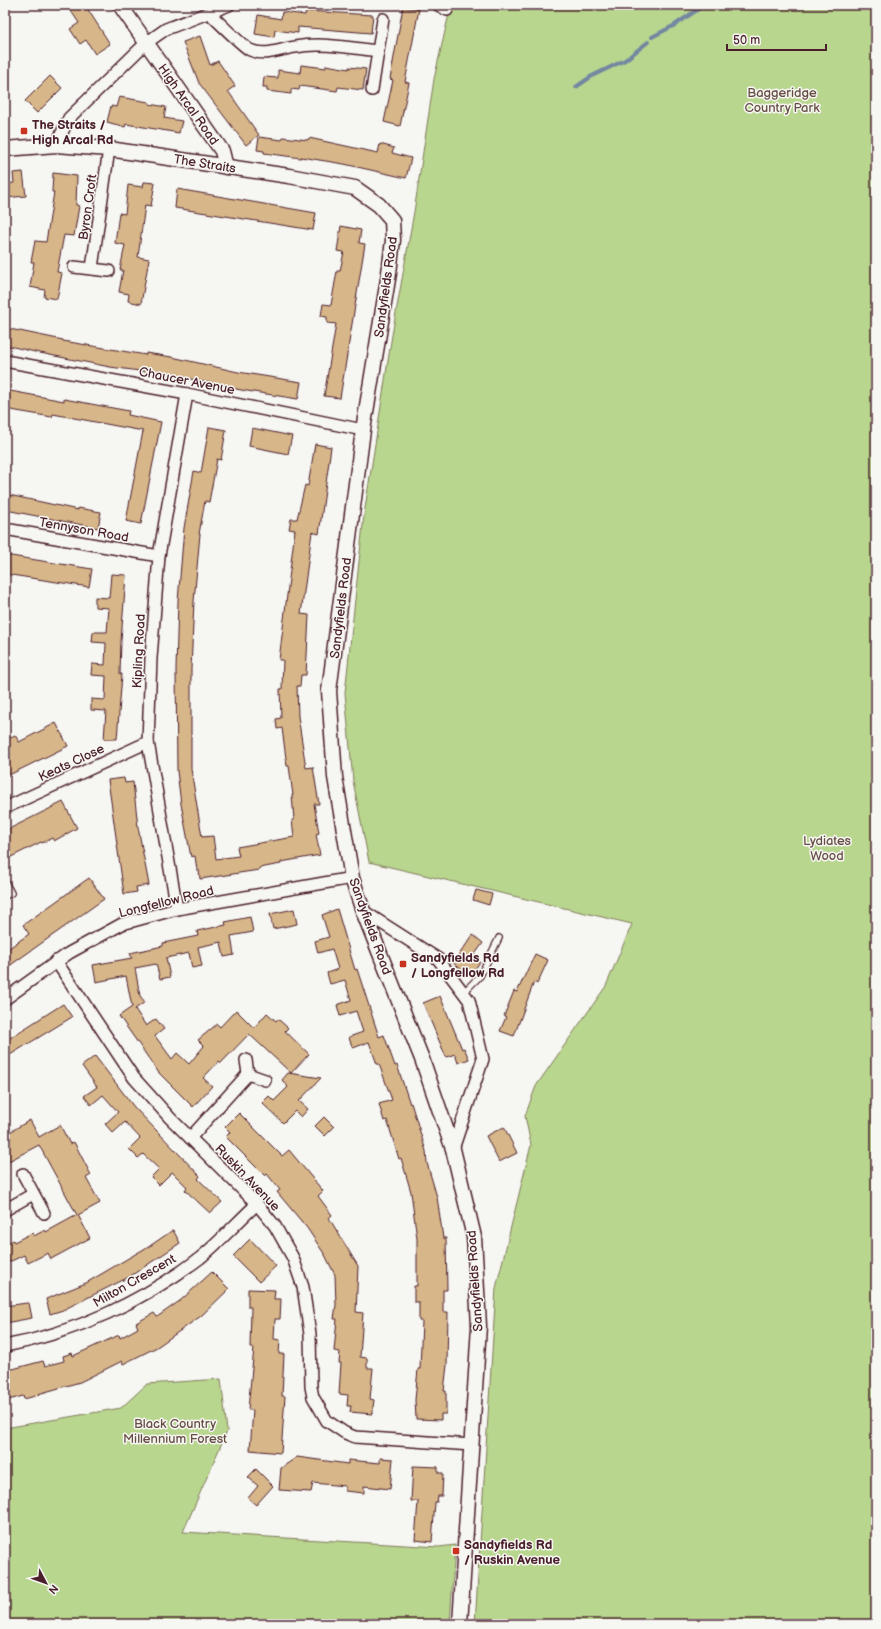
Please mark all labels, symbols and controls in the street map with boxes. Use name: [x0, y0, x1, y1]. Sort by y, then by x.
scale bar: [727, 26, 826, 52]
text: 50 m: [733, 33, 760, 48]
street label: High Arcal Road: [154, 61, 222, 148]
park label: Baggeridge Country Park: [744, 85, 820, 116]
place label: The Straits / High Arcal Rd: [32, 117, 113, 148]
marker: The Straits / High Arcal Rd: [19, 126, 29, 136]
street label: The Straits: [173, 151, 238, 177]
street label: Byron Croft: [75, 173, 101, 241]
street label: Sandyfields Road: [371, 236, 401, 339]
street label: Chaucer Avenue: [137, 364, 236, 398]
street label: Tennyson Road: [38, 514, 130, 546]
street label: Sandyfields Road: [327, 557, 355, 659]
street label: Kipling Road: [129, 613, 149, 689]
street label: Keats Close: [36, 741, 107, 785]
park label: Lydiates Wood: [803, 833, 852, 864]
street label: Sandyfields Road: [345, 876, 395, 977]
street label: Longfellow Road: [117, 882, 215, 921]
place label: Sandyfields Rd / Longfellow Rd: [411, 950, 504, 981]
marker: Sandyfields Rd / Longfellow Rd: [398, 959, 408, 969]
street label: Ruskin Avenue: [211, 1141, 283, 1215]
street label: Sandyfields Road: [463, 1230, 487, 1332]
street label: Milton Crescent: [90, 1251, 179, 1311]
park label: Black Country Millennium Forest: [123, 1416, 227, 1447]
place label: Sandyfields Rd / Ruskin Avenue: [464, 1537, 561, 1568]
marker: Sandyfields Rd / Ruskin Avenue: [451, 1546, 461, 1556]
north arrow: [26, 1563, 66, 1603]
text: N: [46, 1582, 61, 1597]

